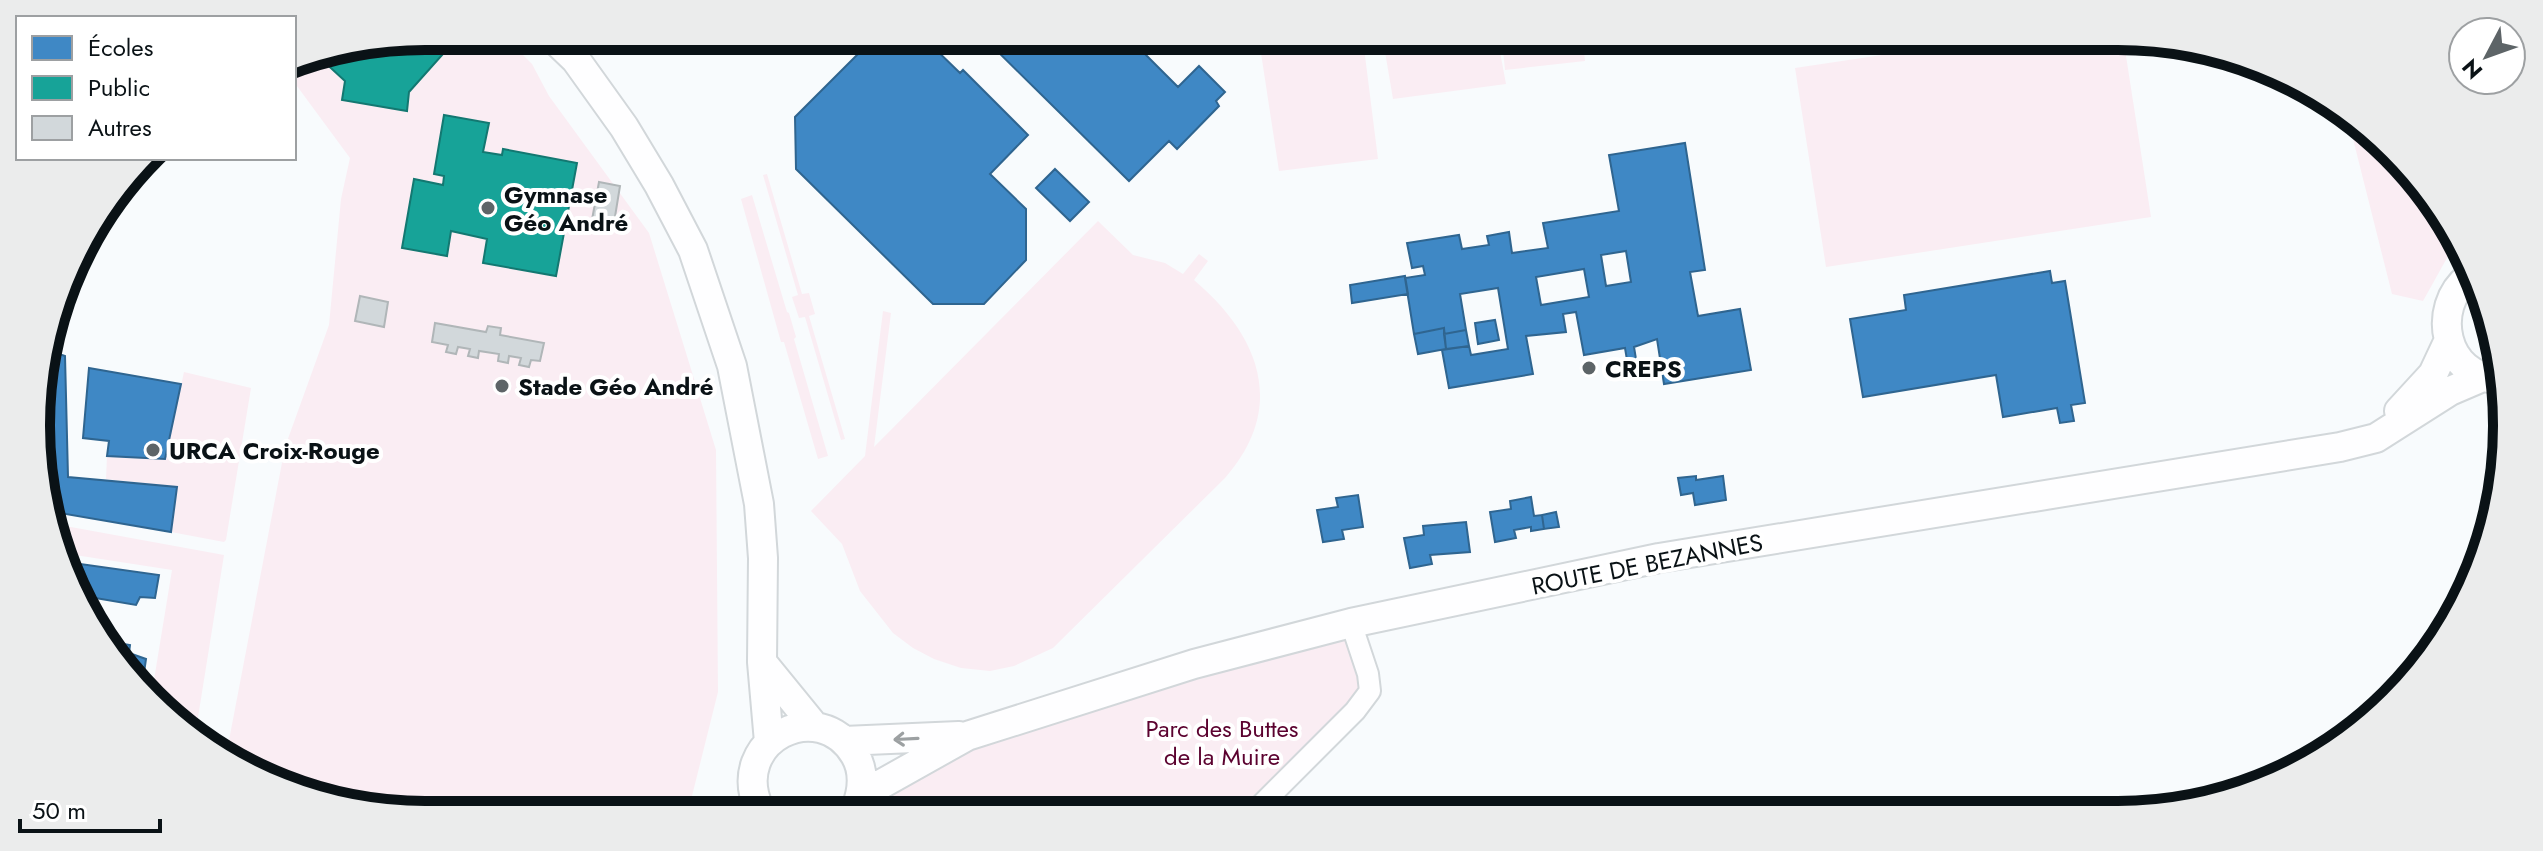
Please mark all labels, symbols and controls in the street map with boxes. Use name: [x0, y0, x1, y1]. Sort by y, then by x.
legend: [16, 16, 296, 160]
north arrow: [2447, 16, 2527, 96]
text: Écoles: [88, 30, 153, 65]
text: N: [2454, 52, 2490, 86]
text: Public: [88, 70, 150, 105]
text: Autres: [88, 110, 152, 145]
place label: Gymnase Géo André: [504, 177, 628, 240]
marker: Gymnase Géo André: [479, 199, 497, 217]
place label: CREPS: [1605, 351, 1682, 386]
marker: CREPS: [1580, 359, 1598, 377]
place label: Stade Géo André: [518, 369, 713, 404]
marker: Stade Géo André: [493, 377, 511, 395]
place label: URCA Croix-Rouge: [169, 433, 380, 468]
marker: URCA Croix-Rouge: [144, 441, 162, 459]
street label: ROUTE DE BEZANNES: [1528, 524, 1766, 604]
park label: Parc des Buttes de la Muire: [1146, 711, 1298, 774]
one-way arrow: [893, 732, 920, 747]
scale bar: [20, 783, 160, 833]
text: 50 m: [32, 793, 86, 828]

